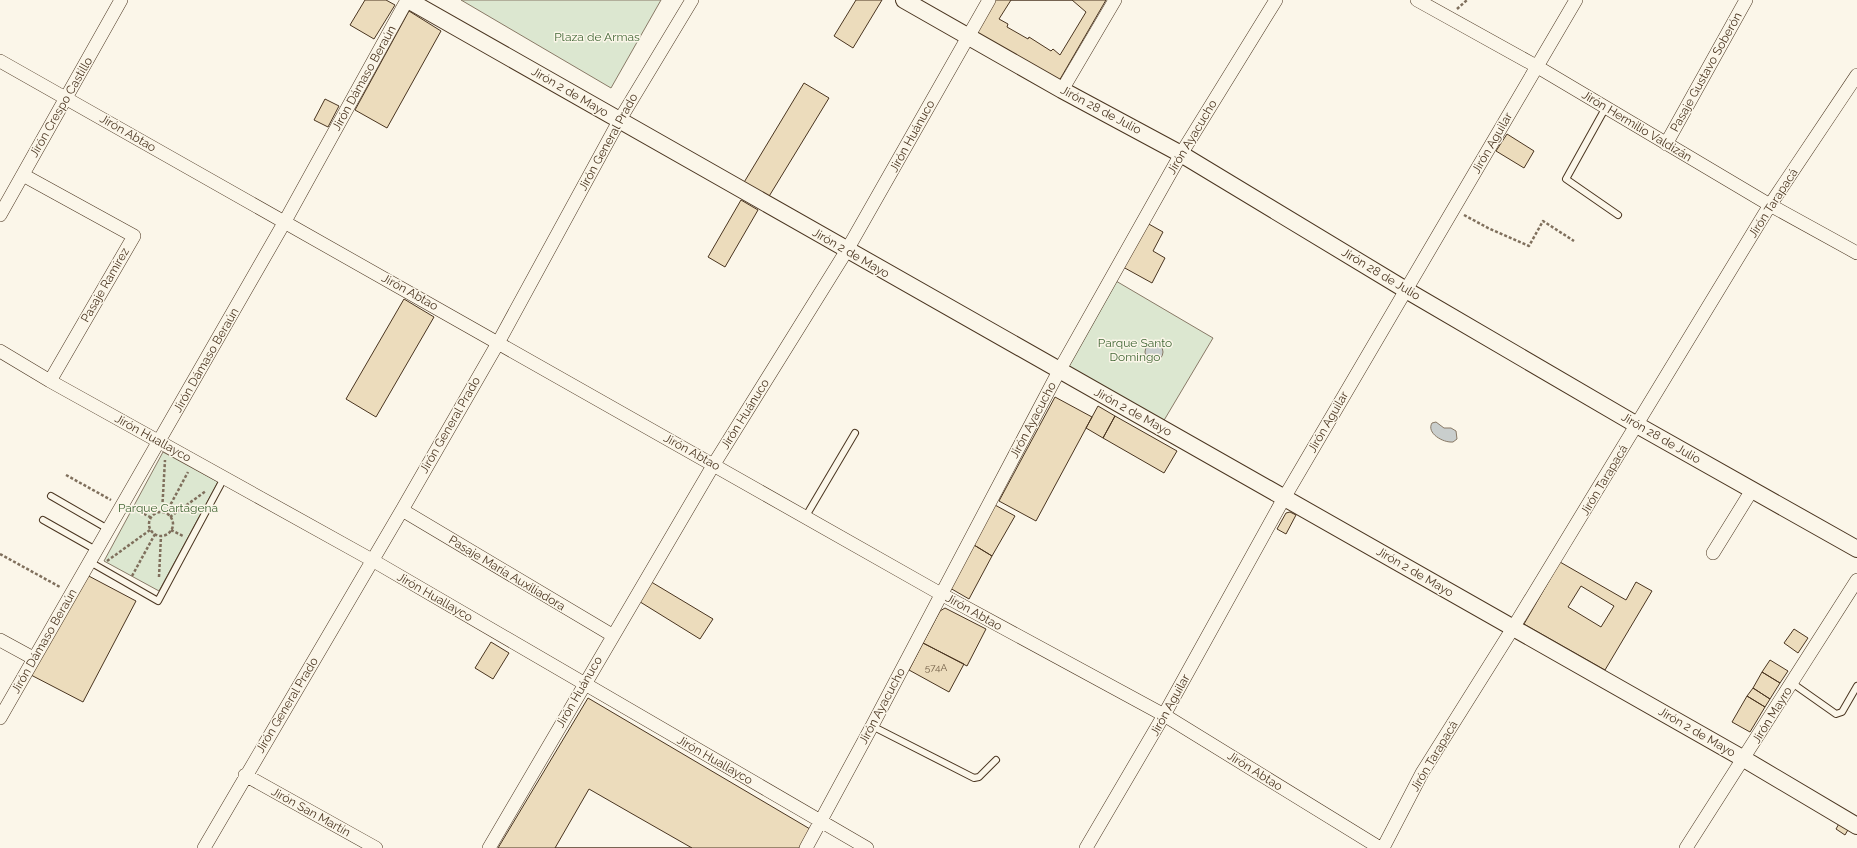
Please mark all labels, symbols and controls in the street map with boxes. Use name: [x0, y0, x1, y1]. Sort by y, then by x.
street label: Pasaje Gustavo Soberón: [1667, 10, 1745, 134]
street label: Jirón Dámaso Beraún: [329, 23, 399, 133]
park label: Plaza de Armas: [554, 30, 640, 44]
street label: Jirón Crespo Castillo: [27, 54, 95, 160]
street label: Jirón 2 de Mayo: [529, 64, 611, 120]
street label: Jirón 28 de Julio: [1058, 83, 1144, 137]
street label: Jirón Hermilio Valdizán: [1579, 88, 1695, 164]
street label: Jirón General Prado: [576, 91, 640, 193]
street label: Jirón Ayacucho: [1164, 97, 1220, 177]
street label: Jirón Huánuco: [887, 98, 937, 174]
street label: Jirón Aguilar: [1469, 109, 1516, 176]
street label: Jirón Abtao: [97, 111, 159, 155]
street label: Jirón Tarapacá: [1745, 166, 1801, 240]
street label: Jirón 2 de Mayo: [810, 225, 892, 281]
street label: Pasaje Ramírez: [78, 245, 132, 325]
street label: Jirón 28 de Julio: [1339, 245, 1423, 303]
street label: Jirón Abtao: [379, 271, 441, 313]
street label: Jirón Dámaso Beraún: [170, 305, 242, 415]
park label: Parque Santo Domingo: [1098, 336, 1172, 364]
street label: Jirón General Prado: [417, 374, 483, 476]
street label: Jirón Huánuco: [718, 376, 772, 452]
street label: Jirón Ayacucho: [1007, 380, 1059, 460]
street label: Jirón 2 de Mayo: [1092, 385, 1174, 439]
street label: Jirón Aguilar: [1305, 388, 1352, 455]
street label: Jirón 28 de Julio: [1619, 410, 1703, 466]
street label: Jirón Huallayco: [112, 411, 194, 465]
street label: Jirón Abtao: [661, 431, 723, 473]
street label: Jirón Tarapacá: [1577, 442, 1631, 518]
park label: Parque Cartagena: [118, 501, 218, 515]
street label: Pasaje María Auxiliadora: [446, 533, 568, 613]
street label: Jirón 2 de Mayo: [1374, 544, 1456, 600]
street label: Jirón Huallayco: [395, 570, 475, 624]
street label: Jirón Dámaso Beraún: [8, 586, 80, 696]
street label: Jirón Abtao: [943, 591, 1005, 633]
street label: Jirón Huánuco: [553, 654, 605, 730]
street label: Jirón General Prado: [253, 655, 321, 755]
house number: 574A: [925, 662, 947, 673]
street label: Jirón Ayacucho: [856, 666, 908, 746]
street label: Jirón Aguilar: [1147, 671, 1193, 738]
street label: Jirón Mayro: [1749, 684, 1795, 746]
street label: Jirón 2 de Mayo: [1656, 704, 1738, 760]
street label: Jirón Tarapacá: [1407, 718, 1461, 794]
street label: Jirón Huallayco: [675, 733, 755, 787]
street label: Jirón Abtao: [1225, 749, 1285, 793]
street label: Jirón San Martín: [269, 784, 353, 840]

